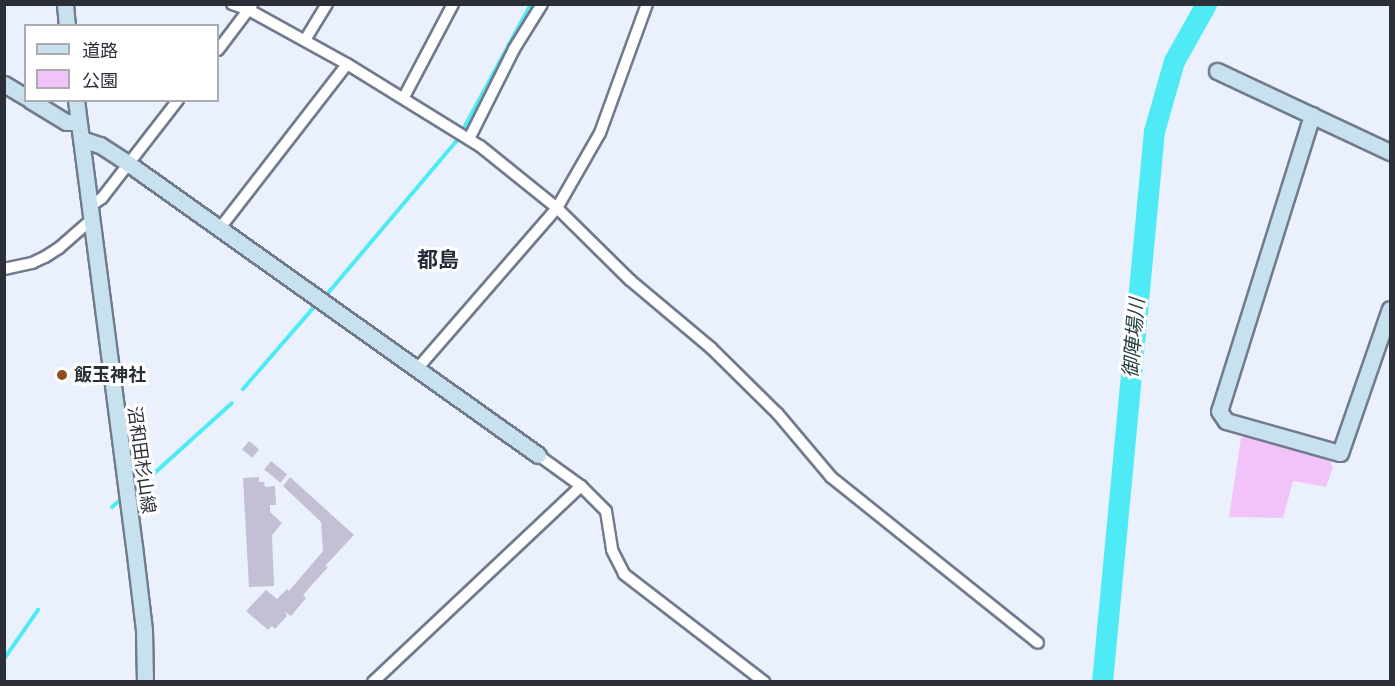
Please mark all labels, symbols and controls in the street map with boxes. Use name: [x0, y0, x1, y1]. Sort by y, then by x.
legend: [24, 24, 219, 102]
text: 道路: [82, 39, 118, 63]
text: 公園: [82, 69, 118, 93]
district label: 都島: [417, 247, 459, 273]
water label: 御陣場川: [1119, 297, 1149, 379]
place label: 飯玉神社: [74, 364, 146, 386]
marker: 飯玉神社: [55, 368, 69, 382]
street label: 沼和田杉山線: [123, 405, 159, 515]

